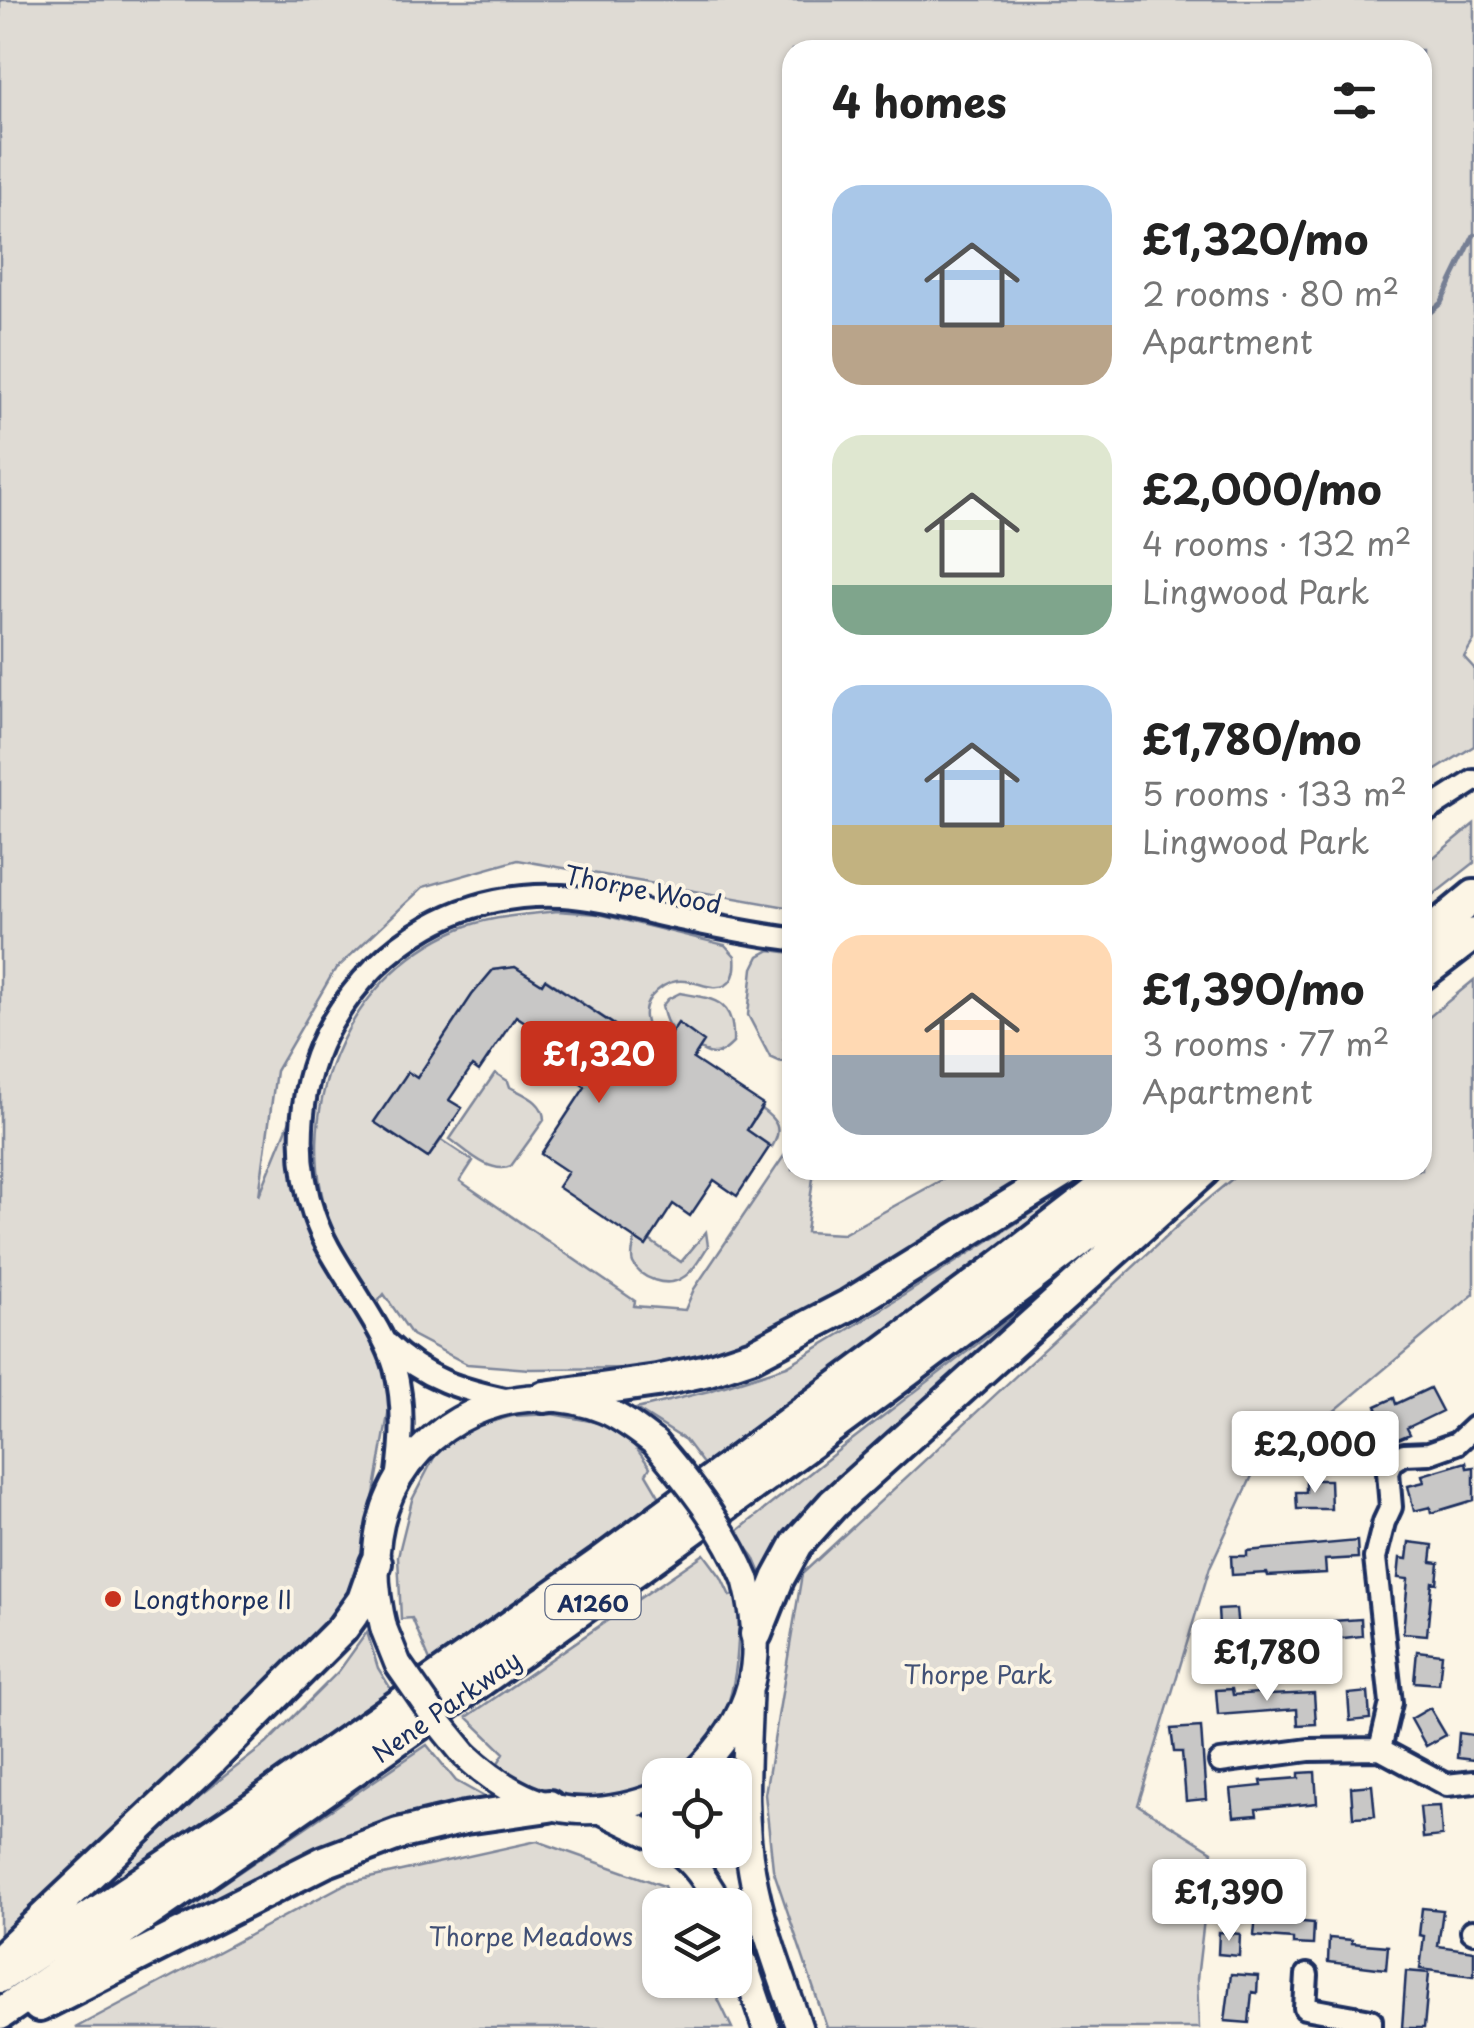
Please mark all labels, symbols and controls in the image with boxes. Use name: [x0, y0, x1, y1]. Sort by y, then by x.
text: 4 homes: [832, 69, 1007, 132]
icon: filters: [1327, 73, 1382, 128]
text: £1,320/mo: [1142, 206, 1368, 269]
icon: home: [912, 225, 1032, 345]
text: 2 rooms · 80 m²: [1142, 269, 1399, 317]
text: Apartment: [1142, 317, 1313, 365]
text: £2,000/mo: [1142, 456, 1382, 519]
icon: home: [912, 475, 1032, 595]
text: 4 rooms · 132 m²: [1142, 519, 1412, 567]
text: Lingwood Park: [1142, 567, 1369, 615]
text: £1,780/mo: [1142, 706, 1361, 769]
icon: home: [912, 725, 1032, 845]
text: 5 rooms · 133 m²: [1142, 769, 1407, 817]
text: Lingwood Park: [1142, 817, 1369, 865]
street label: Thorpe Wood: [561, 855, 725, 923]
text: £1,390/mo: [1142, 956, 1365, 1019]
icon: home: [912, 975, 1032, 1095]
text: 3 rooms · 77 m²: [1142, 1019, 1390, 1067]
pin: £1,320: [518, 1021, 680, 1106]
text: £1,320: [543, 1029, 655, 1077]
text: Apartment: [1142, 1067, 1313, 1115]
pin: £2,000: [1234, 1411, 1396, 1496]
text: £2,000: [1254, 1419, 1376, 1467]
place label: Longthorpe II: [133, 1580, 292, 1618]
road number: A1260: [546, 1585, 640, 1619]
marker: Longthorpe II: [102, 1588, 124, 1610]
pin: £1,780: [1186, 1619, 1348, 1704]
text: £1,780: [1213, 1627, 1321, 1675]
street label: Nene Parkway: [364, 1640, 528, 1772]
park label: Thorpe Park: [904, 1655, 1052, 1693]
map controls: [642, 1758, 752, 1998]
button: locate: [642, 1758, 752, 1868]
pin: £1,390: [1148, 1859, 1310, 1944]
text: £1,390: [1174, 1867, 1284, 1915]
button: layers: [642, 1888, 752, 1998]
park label: Thorpe Meadows: [429, 1917, 633, 1955]

